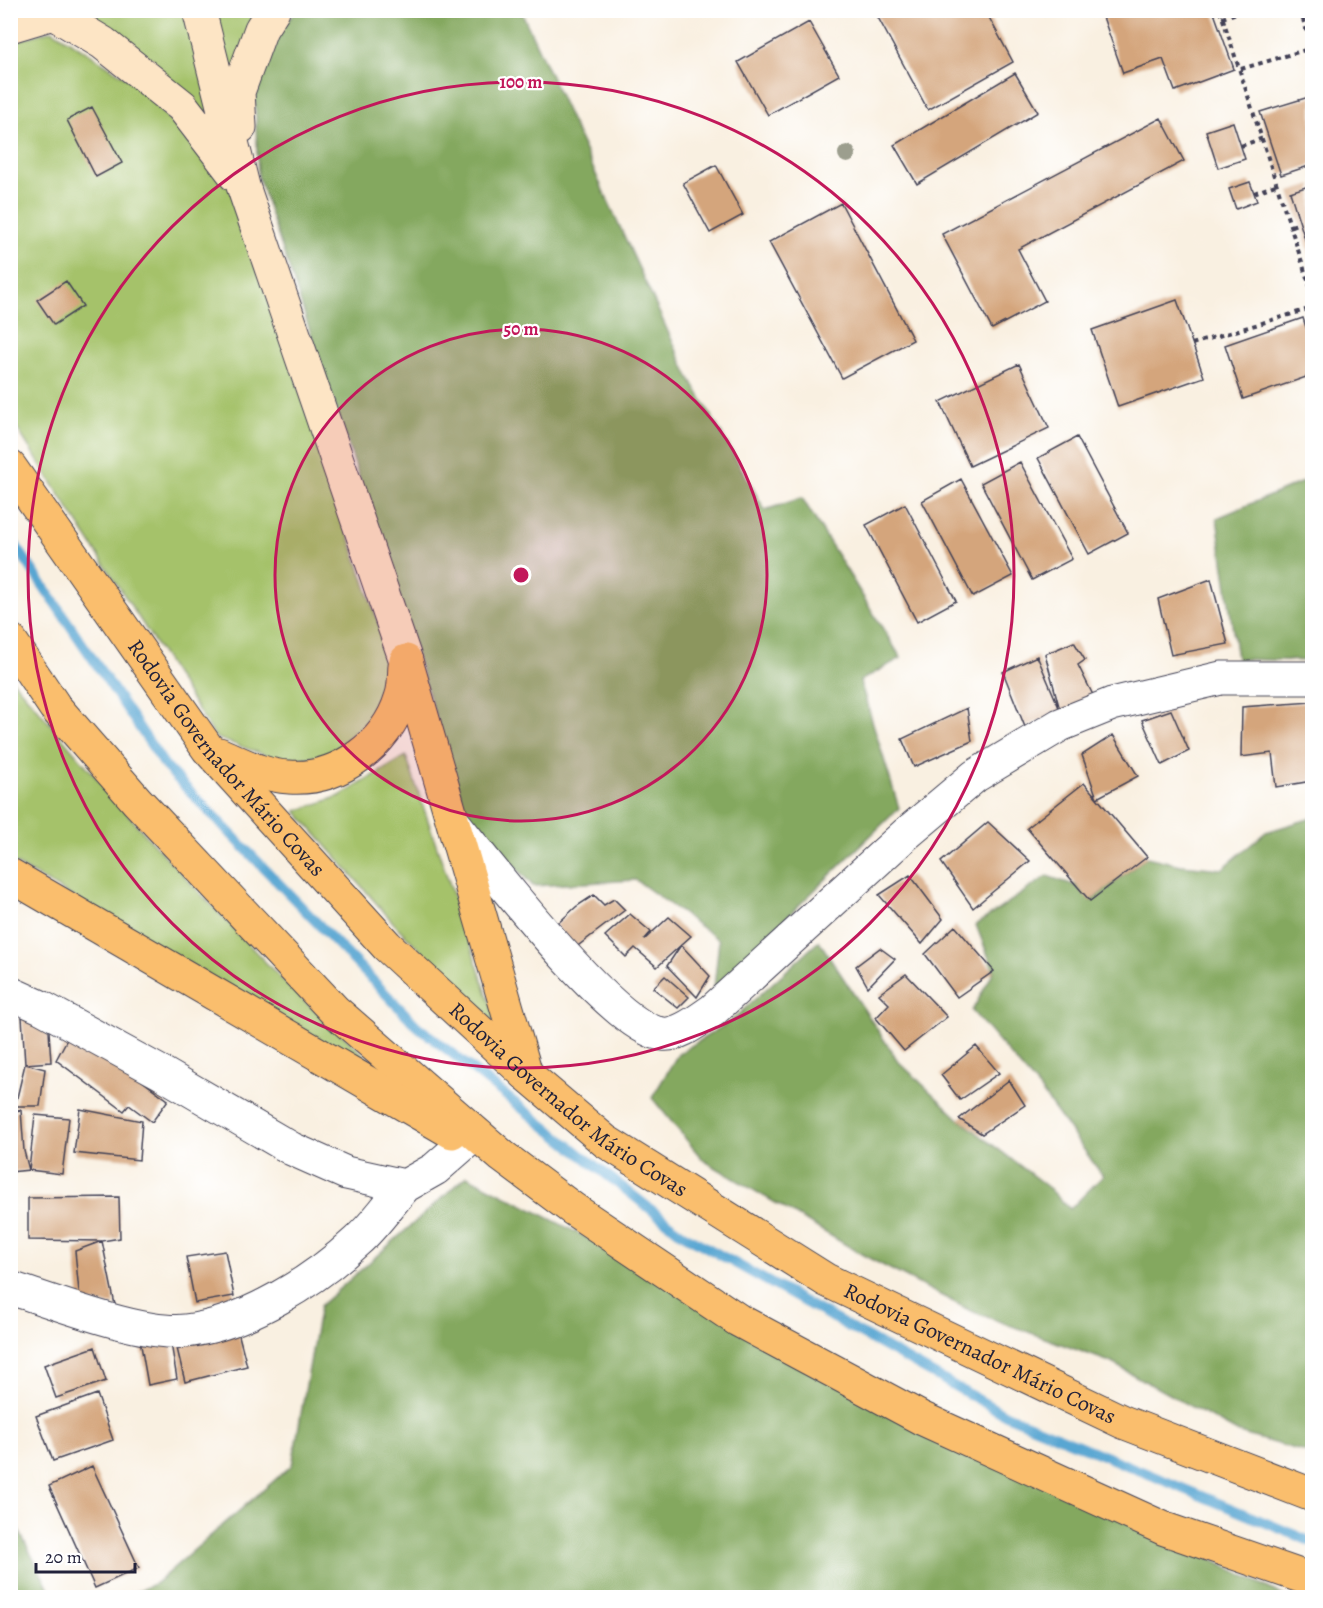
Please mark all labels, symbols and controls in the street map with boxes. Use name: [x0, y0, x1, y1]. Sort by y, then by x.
text: 100 m: [500, 70, 542, 94]
text: 50 m: [504, 317, 538, 341]
centre of rings: [511, 565, 531, 585]
street label: Rodovia Governador Mário Covas: [121, 633, 332, 883]
street label: Rodovia Governador Mário Covas: [442, 995, 693, 1204]
street label: Rodovia Governador Mário Covas: [839, 1276, 1121, 1432]
scale bar: [36, 1536, 135, 1574]
text: 20 m: [45, 1545, 82, 1569]

